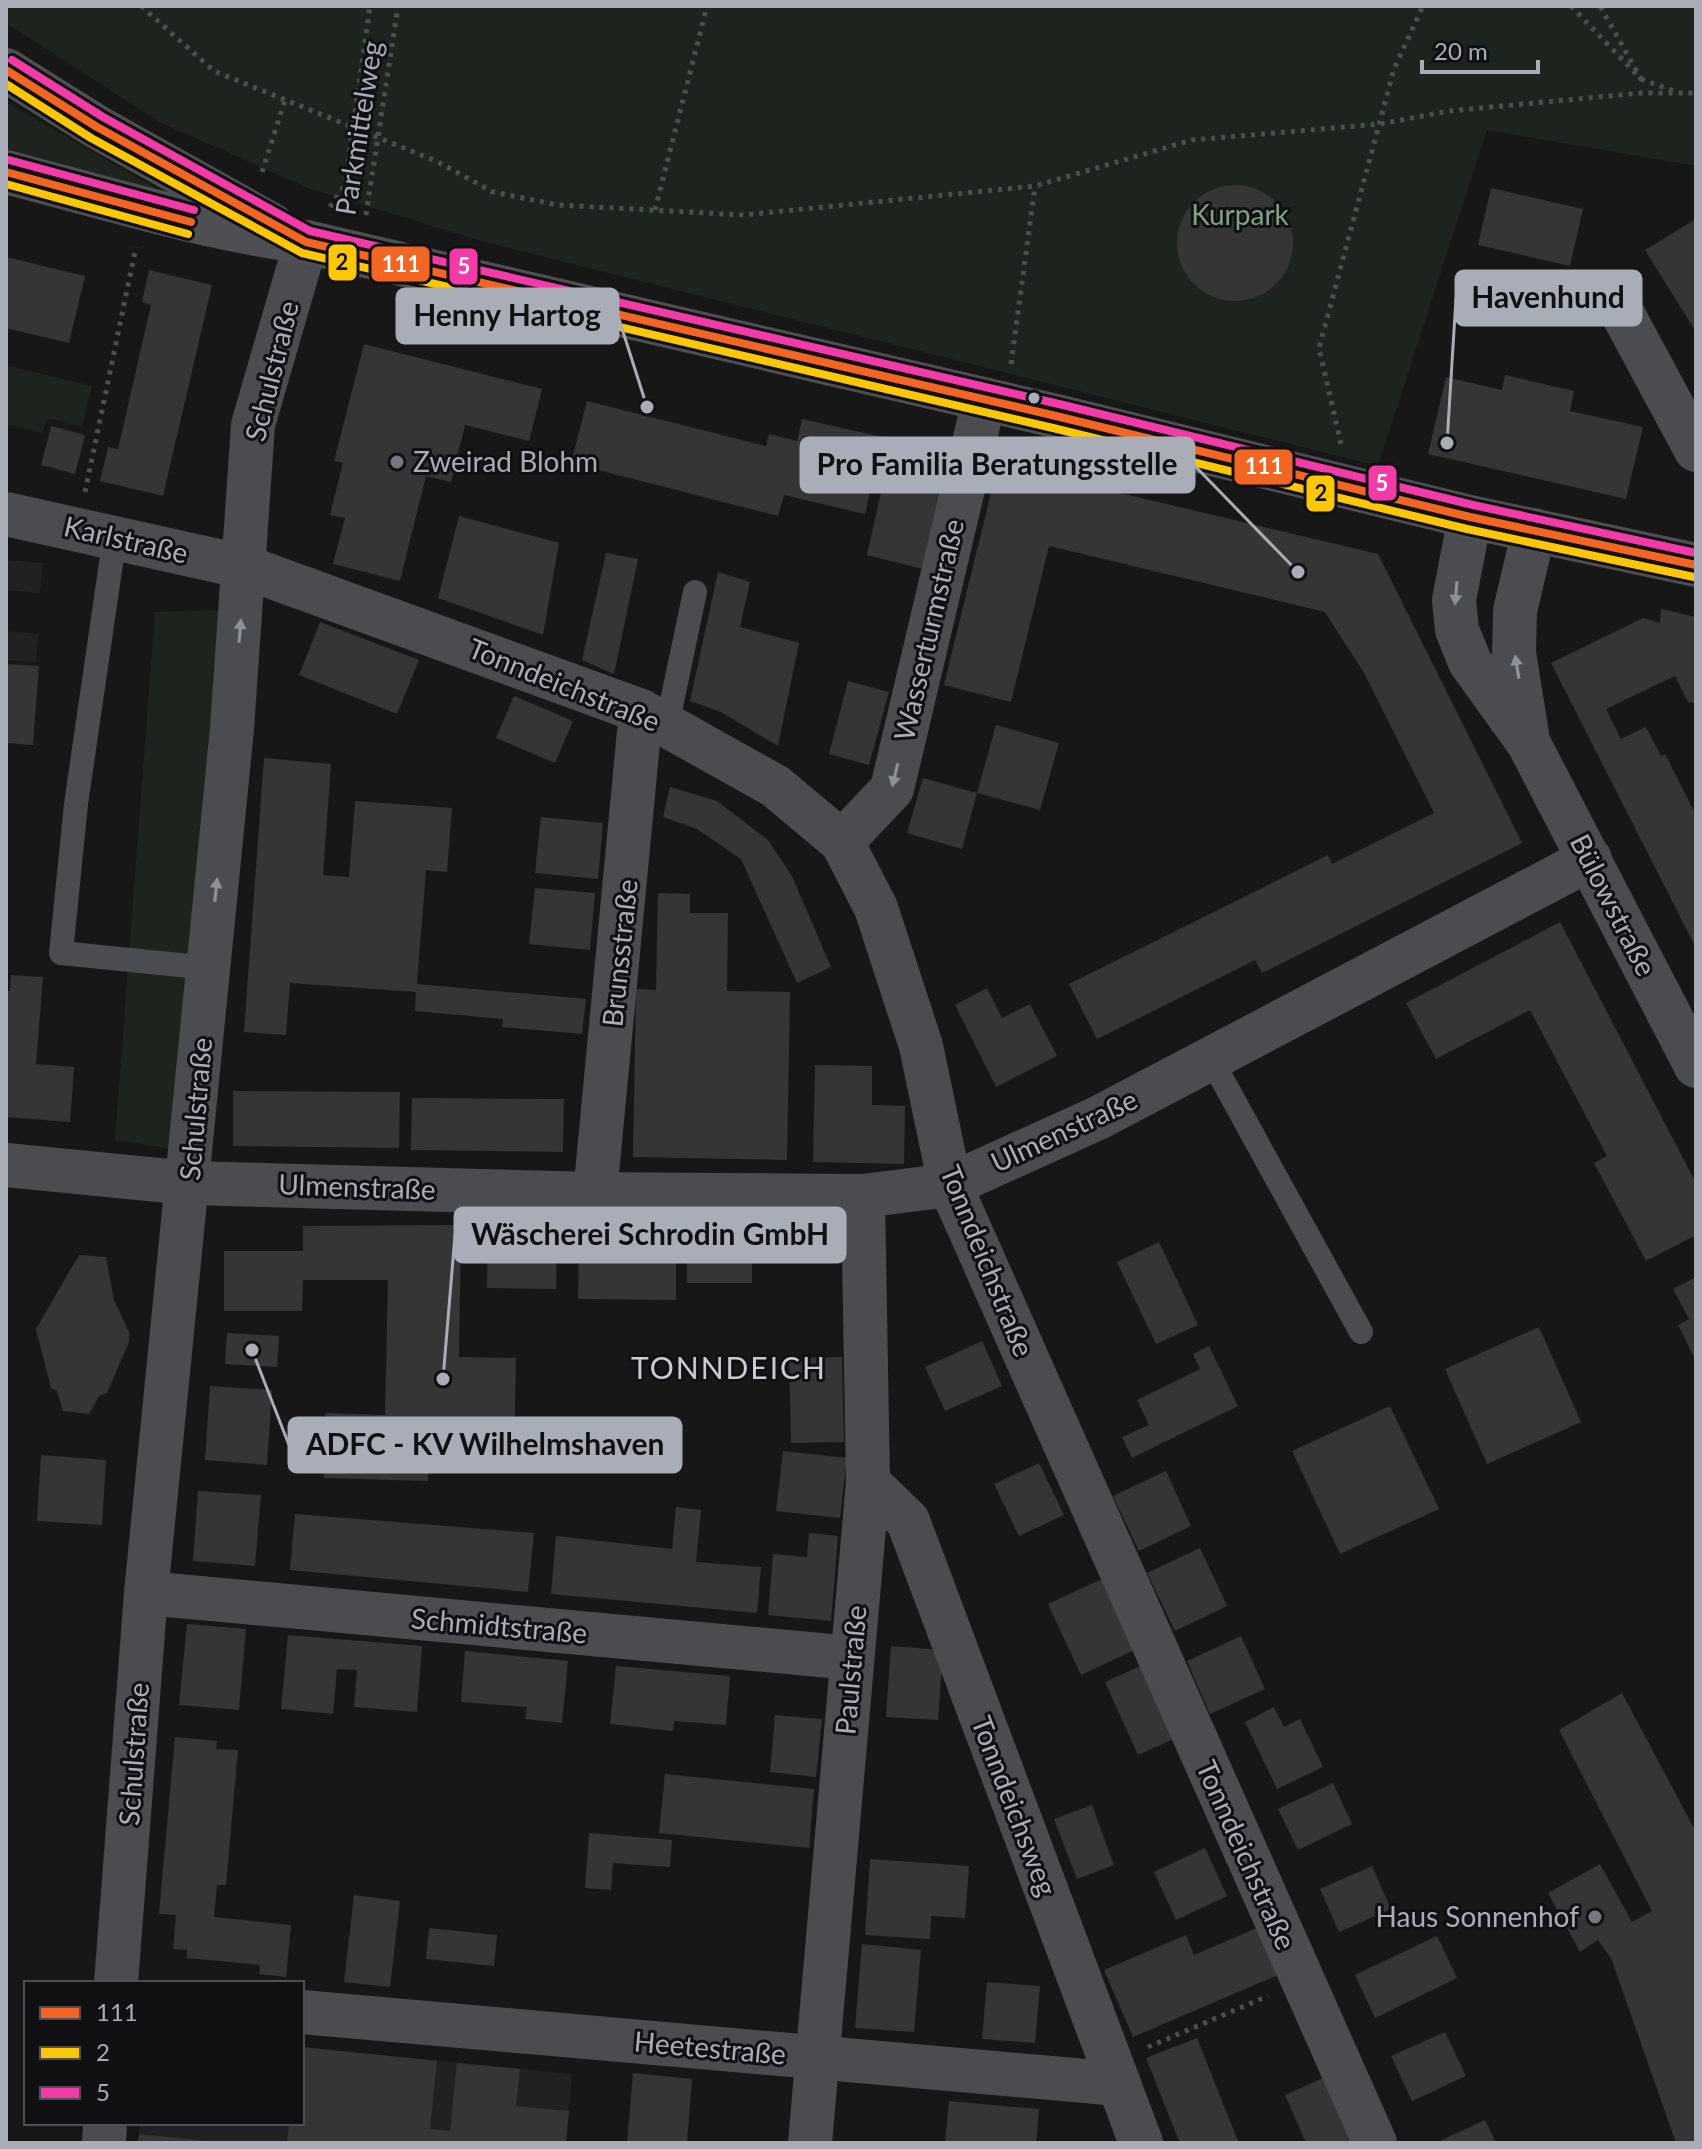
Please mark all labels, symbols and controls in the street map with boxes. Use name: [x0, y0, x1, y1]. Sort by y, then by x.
scale bar: [1422, 24, 1538, 74]
text: 20 m: [1434, 36, 1488, 65]
street label: Parkmittelweg: [327, 38, 389, 217]
park label: Kurpark: [1191, 197, 1290, 231]
line badge: 2: [327, 243, 358, 282]
line badge: 111: [370, 245, 431, 283]
line badge: 5: [448, 247, 479, 286]
text: 2: [336, 248, 348, 275]
text: 111: [382, 250, 420, 277]
text: 5: [458, 252, 470, 279]
callout: Havenhund: [1456, 271, 1641, 325]
text: Havenhund: [1471, 278, 1625, 314]
callout: Henny Hartog: [397, 289, 618, 343]
text: Henny Hartog: [413, 296, 601, 332]
street label: Schulstraße: [237, 297, 305, 444]
unlabelled marker: [1026, 390, 1042, 406]
callout: Pro Familia Beratungsstelle: [801, 438, 1194, 492]
place label: Zweirad Blohm: [413, 444, 598, 478]
text: Pro Familia Beratungsstelle: [817, 445, 1177, 481]
line badge: 111: [1233, 448, 1294, 486]
text: 111: [1245, 452, 1283, 479]
marker: Zweirad Blohm: [388, 453, 406, 471]
line badge: 5: [1367, 464, 1398, 502]
text: 5: [1376, 469, 1388, 496]
line badge: 2: [1305, 474, 1336, 513]
text: 2: [1315, 479, 1327, 506]
street label: Karlstraße: [61, 508, 192, 570]
street label: Wasserturmstraße: [886, 516, 970, 744]
one-way arrow: [1449, 581, 1462, 606]
one-way arrow: [234, 618, 247, 643]
street label: Tonndeichstraße: [464, 630, 665, 738]
one-way arrow: [1510, 654, 1523, 679]
one-way arrow: [888, 763, 901, 788]
street label: Bülowstraße: [1564, 828, 1664, 981]
one-way arrow: [210, 877, 223, 902]
street label: Brunsstraße: [594, 877, 644, 1028]
street label: Schulstraße: [172, 1036, 218, 1182]
street label: Ulmenstraße: [985, 1081, 1142, 1179]
street label: Tonndeichstraße: [934, 1160, 1042, 1361]
street label: Ulmenstraße: [278, 1166, 436, 1206]
callout: Wäscherei Schrodin GmbH: [455, 1208, 845, 1262]
text: Wäscherei Schrodin GmbH: [471, 1215, 829, 1251]
district label: TONNDEICH: [631, 1349, 827, 1385]
callout: ADFC - KV Wilhelmshaven: [289, 1418, 681, 1472]
text: ADFC - KV Wilhelmshaven: [305, 1425, 664, 1461]
street label: Schmidtstraße: [410, 1600, 589, 1650]
street label: Paulstraße: [827, 1604, 873, 1736]
street label: Schulstraße: [111, 1681, 155, 1827]
street label: Tonndeichsweg: [965, 1711, 1065, 1900]
street label: Tonndeichstraße: [1190, 1755, 1304, 1954]
place label: Haus Sonnenhof: [1376, 1899, 1579, 1933]
marker: Haus Sonnenhof: [1586, 1908, 1604, 1926]
legend: [24, 1981, 304, 2125]
text: 111: [96, 1997, 138, 2026]
street label: Heetestraße: [633, 2023, 787, 2071]
text: 2: [96, 2037, 110, 2066]
text: 5: [96, 2077, 110, 2106]

